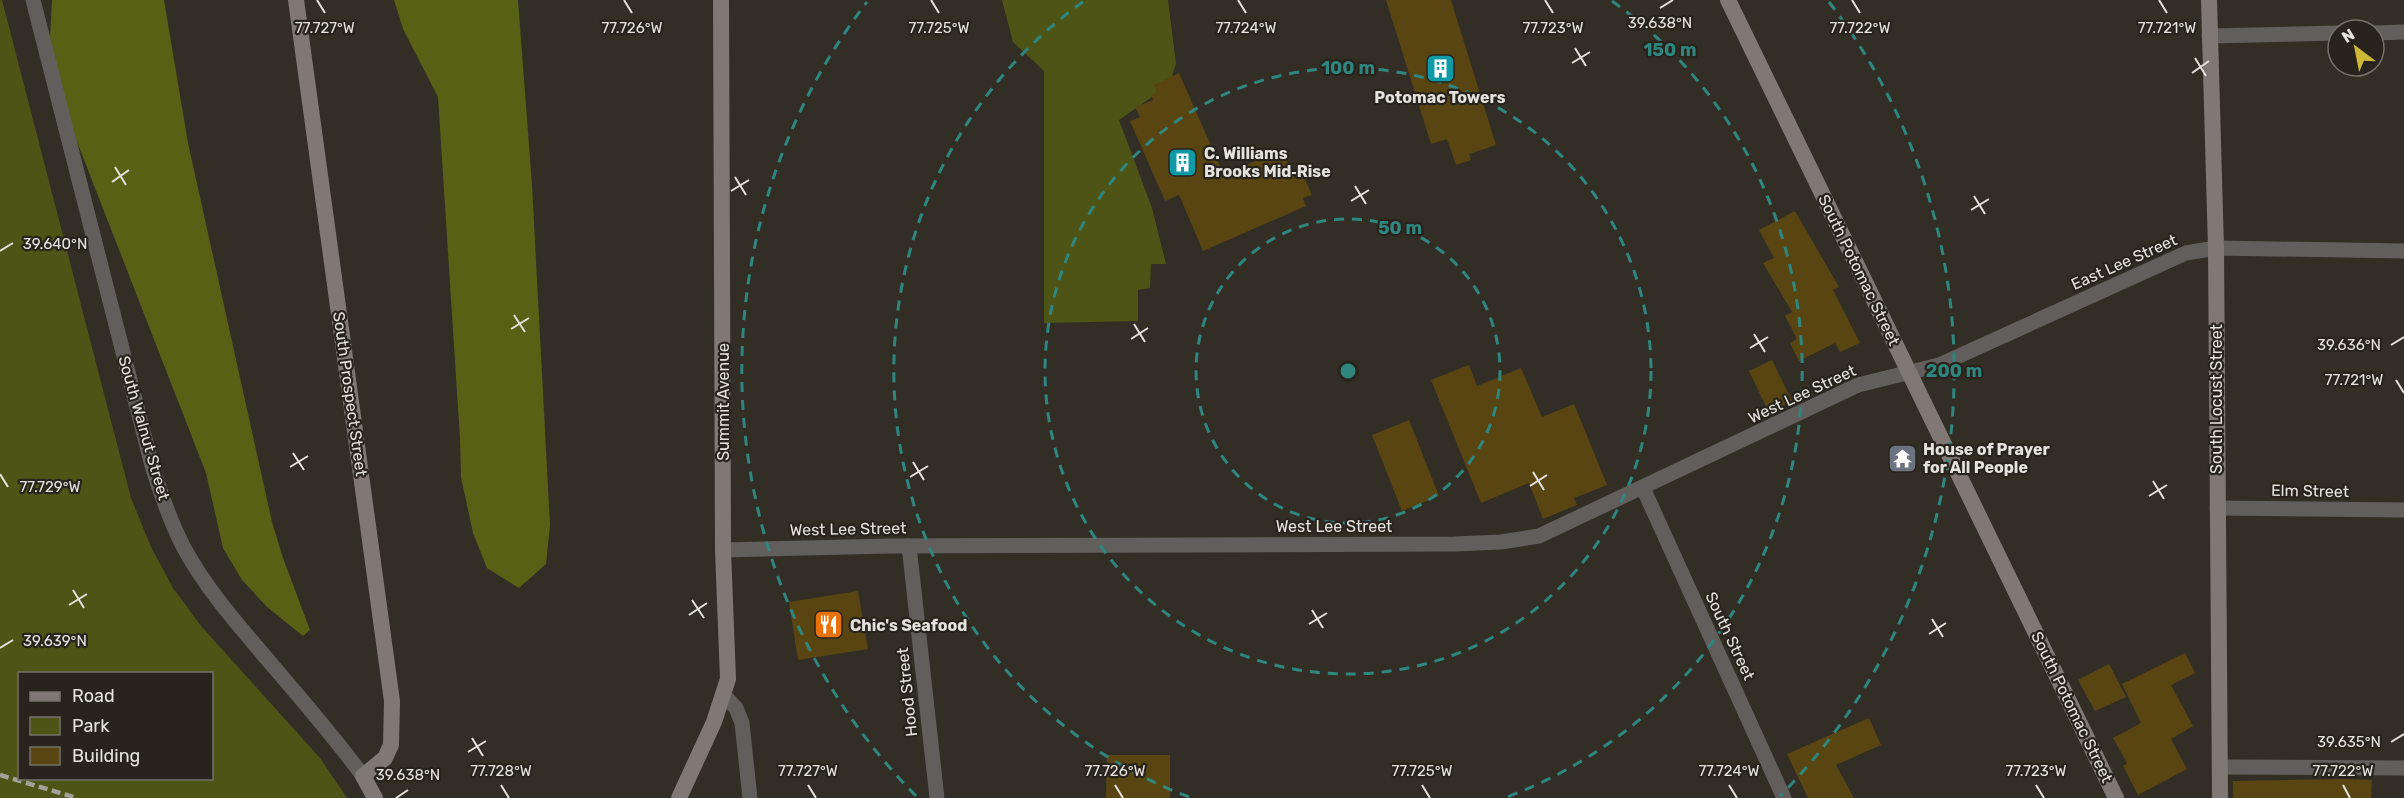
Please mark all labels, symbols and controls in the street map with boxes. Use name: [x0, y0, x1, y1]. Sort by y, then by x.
text: 39.638°N: [1628, 14, 1692, 32]
north arrow: [2326, 18, 2386, 78]
text: 77.727°W: [295, 19, 355, 37]
text: 77.726°W: [601, 19, 663, 37]
text: 77.725°W: [909, 19, 969, 37]
text: 77.724°W: [1215, 19, 1277, 37]
text: 77.723°W: [1522, 19, 1584, 37]
text: 77.722°W: [1830, 19, 1890, 37]
text: 77.721°W: [2138, 19, 2196, 37]
text: N: [2338, 25, 2358, 47]
text: 150 m: [1643, 39, 1697, 61]
building icon: Potomac Towers: [1424, 53, 1456, 85]
text: 100 m: [1321, 57, 1375, 79]
place label: Potomac Towers: [1374, 88, 1506, 107]
place label: C. Williams Brooks Mid‐Rise: [1204, 144, 1331, 181]
building icon: C. Williams Brooks Mid‐Rise: [1167, 146, 1199, 178]
street label: South Potomac Street: [1814, 191, 1904, 349]
text: 50 m: [1378, 217, 1422, 239]
street label: East Lee Street: [2068, 230, 2180, 294]
text: 39.640°N: [23, 235, 87, 253]
street label: South Prospect Street: [329, 310, 371, 478]
street label: South Locust Street: [2207, 324, 2226, 474]
text: 39.636°N: [2317, 336, 2381, 354]
street label: Summit Avenue: [714, 343, 733, 461]
street label: South Walnut Street: [114, 354, 174, 502]
text: 200 m: [1926, 360, 1982, 382]
centre of rings: [1338, 361, 1358, 381]
street label: West Lee Street: [1745, 361, 1859, 427]
text: 77.721°W: [2325, 371, 2383, 389]
place label: House of Prayer for All People: [1923, 440, 2050, 477]
temple icon: House of Prayer for All People: [1886, 442, 1918, 474]
text: 77.729°W: [20, 478, 80, 496]
street label: Elm Street: [2271, 481, 2349, 501]
street label: West Lee Street: [1276, 517, 1392, 536]
street label: West Lee Street: [789, 518, 907, 540]
street label: South Street: [1701, 589, 1759, 683]
restaurant icon: Chic's Seafood: [813, 609, 845, 641]
place label: Chic's Seafood: [850, 616, 967, 635]
street label: South Potomac Street: [2027, 628, 2117, 786]
text: 39.639°N: [23, 632, 87, 650]
street label: Hood Street: [893, 647, 921, 737]
legend: [18, 672, 213, 780]
text: Road: [72, 685, 115, 707]
text: Park: [72, 715, 110, 737]
text: 39.635°N: [2317, 733, 2381, 751]
text: Building: [72, 745, 140, 767]
text: 77.728°W: [470, 762, 532, 780]
text: 77.727°W: [778, 762, 838, 780]
text: 77.726°W: [1084, 762, 1146, 780]
text: 77.725°W: [1392, 762, 1452, 780]
text: 77.724°W: [1698, 762, 1760, 780]
text: 77.723°W: [2005, 762, 2067, 780]
text: 77.722°W: [2313, 762, 2373, 780]
text: 39.638°N: [376, 766, 440, 784]

